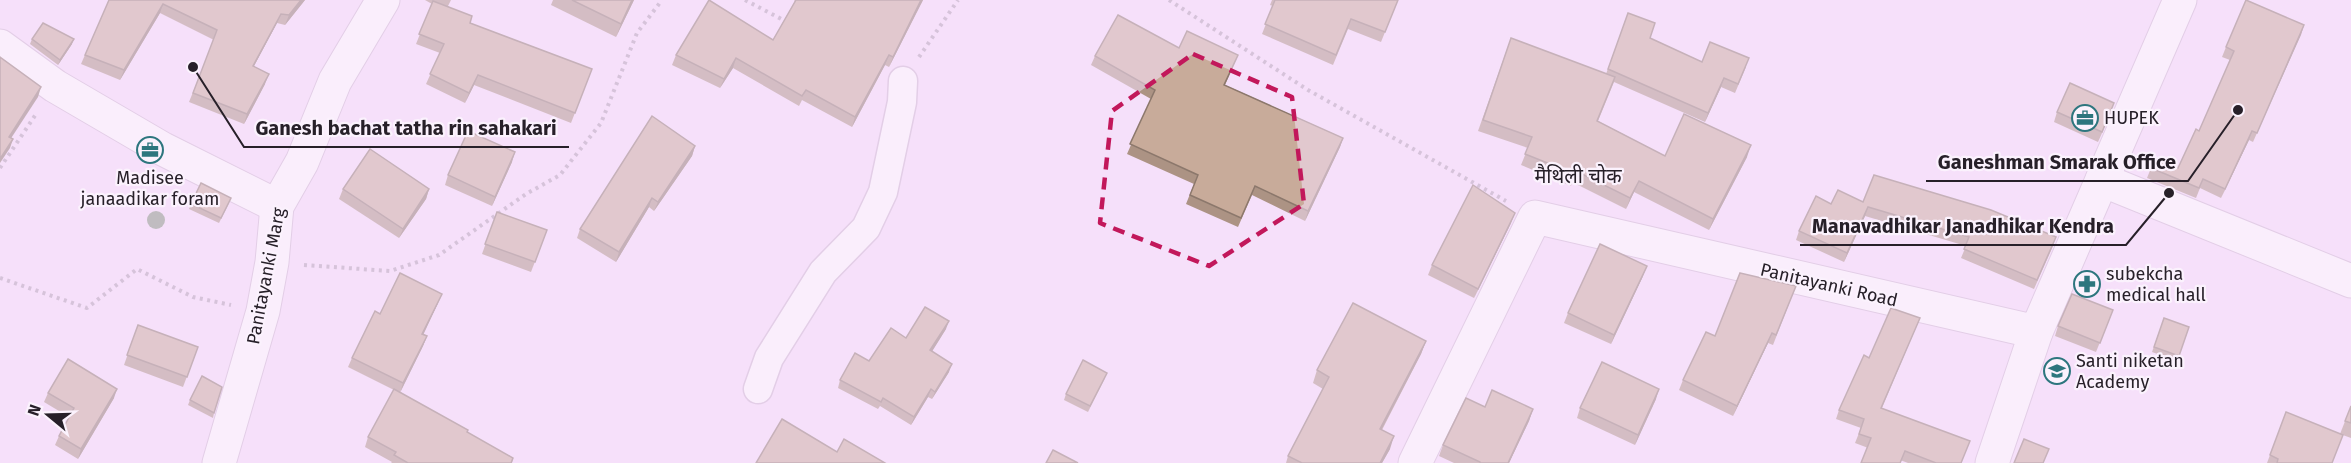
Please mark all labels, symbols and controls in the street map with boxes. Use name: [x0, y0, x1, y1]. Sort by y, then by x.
office icon: HUPEK: [2070, 103, 2100, 133]
place label: HUPEK: [2104, 107, 2159, 129]
callout: Ganesh bachat tatha rin sahakari: [244, 109, 569, 147]
text: Ganesh bachat tatha rin sahakari: [255, 116, 557, 140]
office icon: Madisee janaadikar foram: [135, 135, 165, 165]
callout: Ganeshman Smarak Office: [1926, 143, 2188, 181]
text: Ganeshman Smarak Office: [1938, 150, 2176, 174]
district label: मैथिली चोक: [1534, 163, 1622, 188]
place label: Madisee janaadikar foram: [79, 167, 220, 210]
street label: Panitayanki Marg: [242, 205, 290, 346]
callout: Manavadhikar Janadhikar Kendra: [1800, 207, 2126, 245]
text: Manavadhikar Janadhikar Kendra: [1812, 214, 2114, 238]
street label: Panitayanki Road: [1758, 259, 1900, 311]
place label: subekcha medical hall: [2106, 263, 2206, 306]
pharmacy icon: subekcha medical hall: [2072, 269, 2102, 299]
place label: Santi niketan Academy: [2076, 350, 2184, 393]
school or university icon: Santi niketan Academy: [2042, 356, 2072, 386]
north arrow: [18, 385, 78, 445]
text: N: [24, 402, 45, 418]

